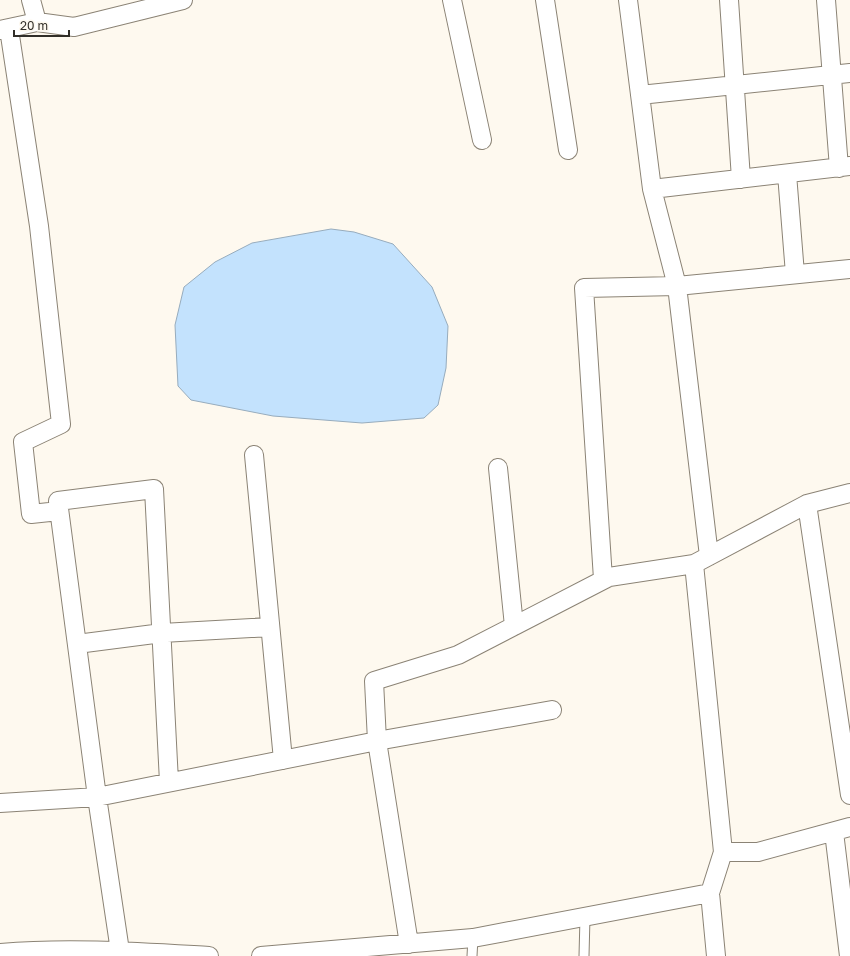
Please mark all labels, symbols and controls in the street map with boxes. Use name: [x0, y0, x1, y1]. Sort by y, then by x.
scale bar: [14, 12, 69, 38]
text: 20 m: [20, 18, 48, 33]

